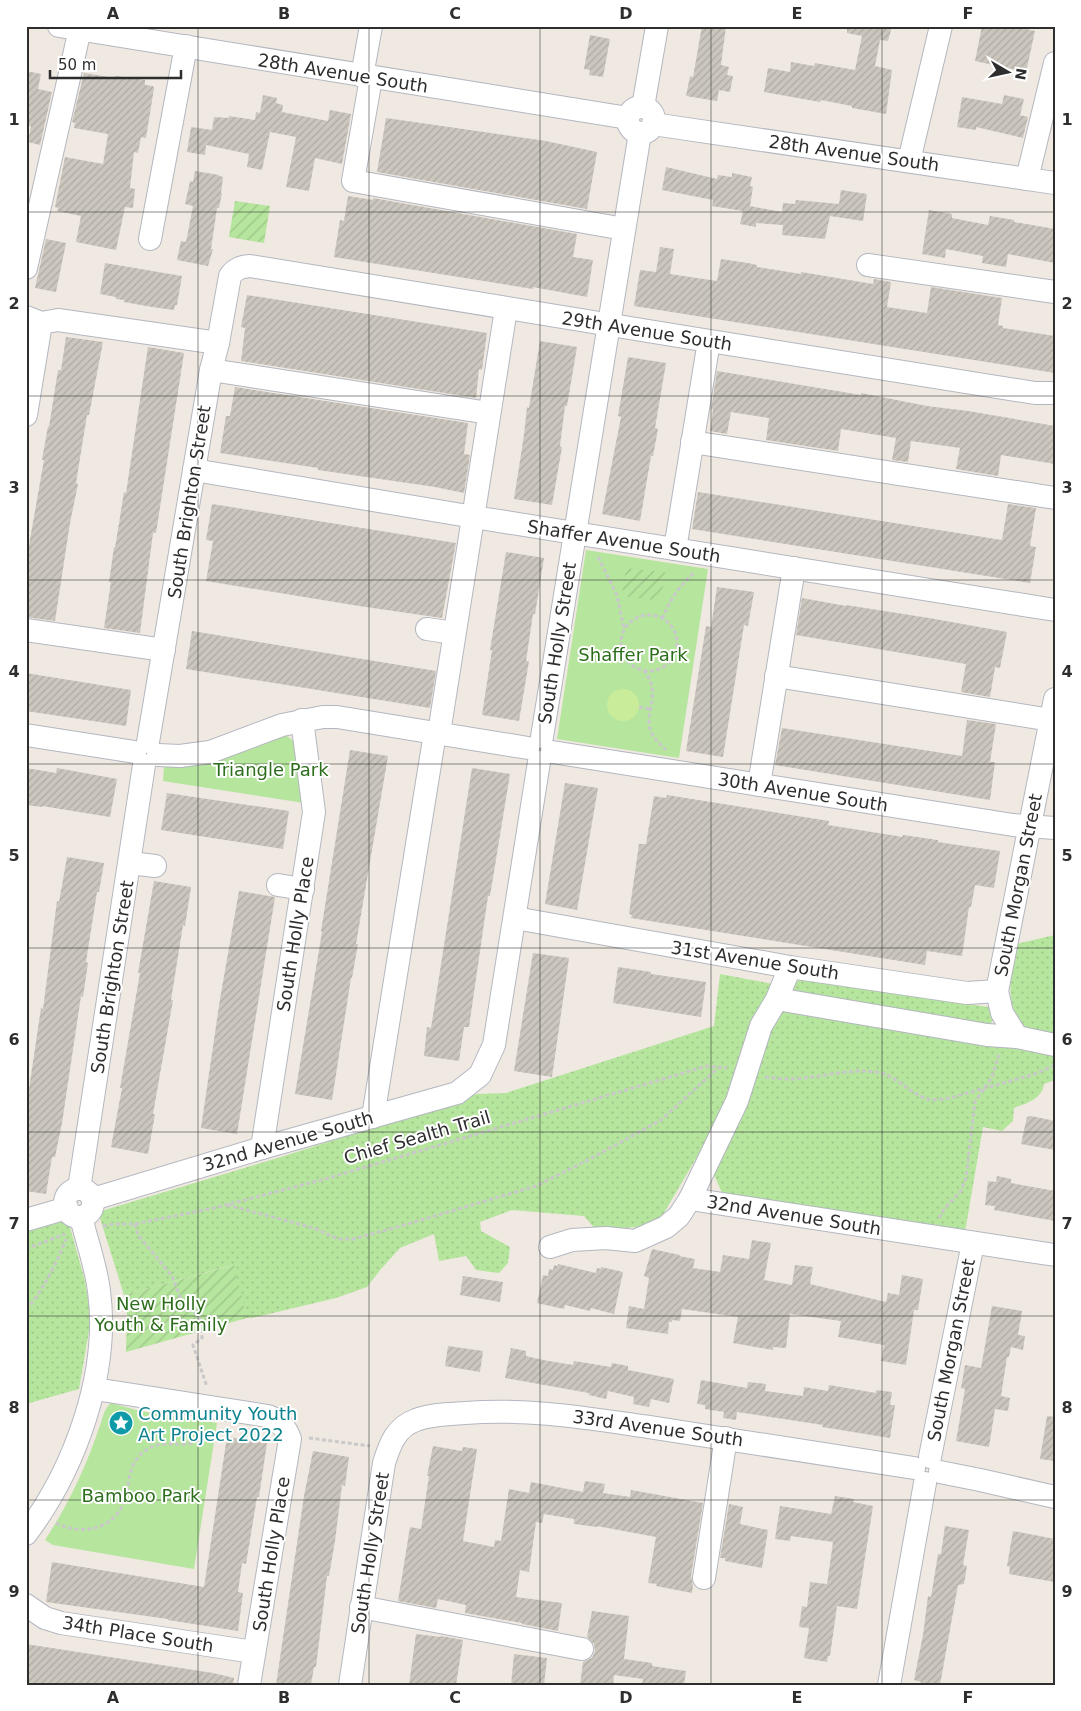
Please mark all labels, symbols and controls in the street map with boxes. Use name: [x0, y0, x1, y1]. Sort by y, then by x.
text: A: [107, 4, 120, 23]
text: B: [278, 4, 290, 23]
text: C: [449, 4, 461, 23]
text: D: [619, 4, 633, 23]
text: E: [792, 4, 802, 23]
text: F: [963, 4, 973, 23]
scale bar: [50, 48, 181, 80]
north arrow: [984, 48, 1034, 98]
street label: 28th Avenue South: [256, 49, 430, 97]
text: 50 m: [58, 56, 96, 74]
text: N: [1012, 67, 1030, 81]
text: 1: [8, 110, 20, 129]
text: 1: [1061, 110, 1073, 129]
street label: 28th Avenue South: [767, 131, 941, 175]
text: 2: [8, 294, 20, 313]
text: 2: [1061, 294, 1073, 313]
street label: 29th Avenue South: [560, 307, 734, 355]
street label: South Brighton Street: [163, 404, 215, 600]
text: 3: [8, 478, 20, 497]
text: 3: [1061, 478, 1073, 497]
street label: Shaffer Avenue South: [526, 515, 722, 567]
street label: South Holly Street: [534, 561, 580, 725]
park label: Shaffer Park: [578, 644, 688, 665]
text: 4: [8, 662, 20, 681]
text: 4: [1061, 662, 1073, 681]
park label: Triangle Park: [212, 759, 329, 780]
street label: 30th Avenue South: [716, 768, 890, 816]
street label: South Morgan Street: [990, 792, 1046, 978]
text: 5: [8, 846, 20, 865]
text: 5: [1061, 846, 1073, 865]
street label: South Holly Place: [272, 855, 318, 1013]
street label: South Brighton Street: [86, 879, 138, 1075]
street label: 31st Avenue South: [669, 936, 841, 984]
text: 6: [8, 1030, 20, 1049]
text: 6: [1061, 1030, 1073, 1049]
street label: Chief Sealth Trail: [341, 1106, 493, 1168]
street label: 32nd Avenue South: [200, 1107, 376, 1175]
street label: 32nd Avenue South: [705, 1191, 883, 1239]
text: 7: [8, 1214, 20, 1233]
text: 7: [1061, 1214, 1073, 1233]
street label: South Morgan Street: [923, 1257, 979, 1443]
park label: New Holly Youth & Family: [94, 1293, 228, 1335]
text: 8: [8, 1398, 20, 1417]
text: 8: [1061, 1398, 1073, 1417]
place label: Community Youth Art Project 2022: [138, 1403, 297, 1445]
street label: 33rd Avenue South: [571, 1406, 745, 1450]
place icon: Community Youth Art Project 2022: [108, 1410, 134, 1436]
street label: South Holly Street: [347, 1471, 393, 1635]
street label: South Holly Place: [248, 1475, 294, 1633]
park label: Bamboo Park: [82, 1485, 201, 1506]
text: 9: [8, 1582, 20, 1601]
text: 9: [1061, 1582, 1073, 1601]
street label: 34th Place South: [61, 1612, 215, 1656]
text: A: [107, 1688, 120, 1707]
text: B: [278, 1688, 290, 1707]
text: C: [449, 1688, 461, 1707]
text: D: [619, 1688, 633, 1707]
text: E: [792, 1688, 802, 1707]
text: F: [963, 1688, 973, 1707]

